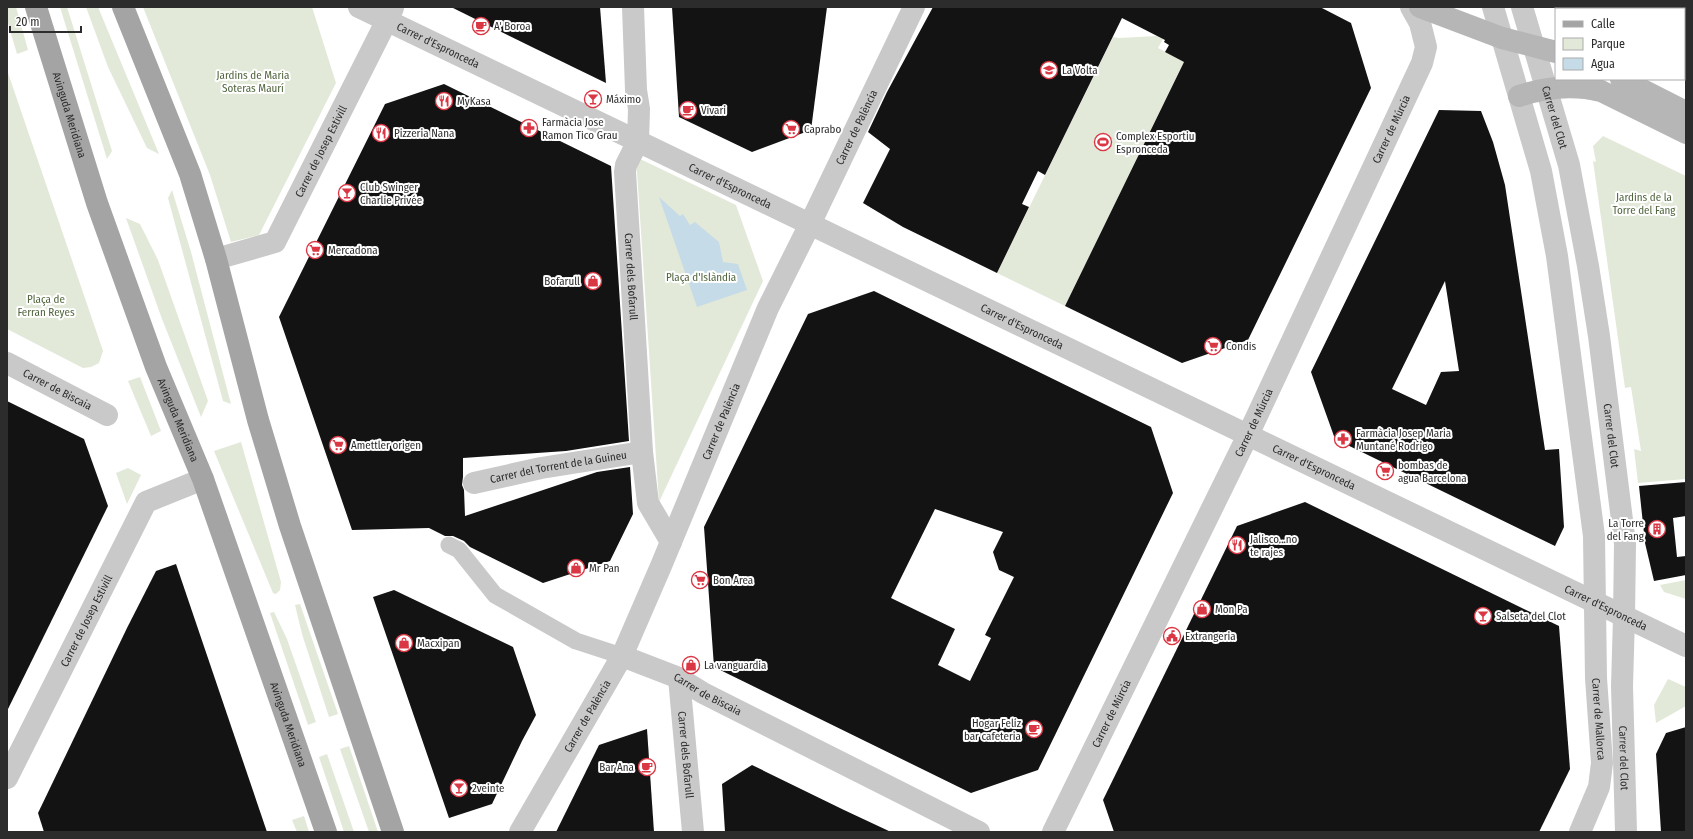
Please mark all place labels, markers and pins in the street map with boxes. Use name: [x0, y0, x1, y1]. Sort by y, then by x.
cafe icon: A' Boroa: [471, 16, 491, 36]
place label: A' Boroa: [494, 20, 531, 33]
school or university icon: La Volta: [1039, 60, 1059, 80]
place label: La Volta: [1062, 64, 1098, 77]
bar icon: Máximo: [583, 89, 603, 109]
restaurant icon: MyKasa: [434, 91, 454, 111]
place label: Máximo: [606, 93, 641, 106]
place label: MyKasa: [457, 95, 491, 108]
cafe icon: Vivari: [678, 100, 698, 120]
place label: Vivari: [701, 104, 726, 117]
place label: Farmàcia Jose Ramon Tico Grau: [542, 116, 618, 142]
pharmacy icon: Farmàcia Jose Ramon Tico Grau: [519, 118, 539, 138]
supermarket icon: Caprabo: [781, 119, 801, 139]
restaurant icon: Pizzeria Nana: [371, 123, 391, 143]
place label: Caprabo: [804, 123, 841, 136]
place label: Pizzeria Nana: [394, 127, 454, 140]
place label: Complex Esportiu Espronceda: [1116, 130, 1194, 156]
sports icon: Complex Esportiu Espronceda: [1093, 132, 1113, 152]
place label: Club Swinger Charlie Privée: [360, 181, 422, 207]
bar icon: Club Swinger Charlie Privée: [337, 183, 357, 203]
supermarket icon: Mercadona: [305, 240, 325, 260]
place label: Mercadona: [328, 244, 378, 257]
shop icon: Bofarull: [583, 271, 603, 291]
place label: Bofarull: [544, 275, 580, 288]
supermarket icon: Condis: [1203, 336, 1223, 356]
place label: Condis: [1226, 340, 1257, 353]
place label: Farmàcia Josep Maria Muntané Rodrigo: [1356, 427, 1451, 453]
pharmacy icon: Farmàcia Josep Maria Muntané Rodrigo: [1333, 429, 1353, 449]
supermarket icon: Amettler origen: [328, 435, 348, 455]
place label: Amettler origen: [351, 439, 421, 452]
place label: bombas de agua Barcelona: [1398, 459, 1467, 485]
supermarket icon: bombas de agua Barcelona: [1375, 461, 1395, 481]
place label: La Torre del Fang: [1607, 517, 1645, 543]
building icon: La Torre del Fang: [1647, 519, 1667, 539]
place label: Jalisco...no te rajes: [1250, 533, 1298, 559]
restaurant icon: Jalisco...no te rajes: [1227, 535, 1247, 555]
shop icon: Mr Pan: [566, 558, 586, 578]
place label: Mr Pan: [589, 562, 620, 575]
supermarket icon: Bon Area: [690, 570, 710, 590]
place label: Bon Area: [713, 574, 753, 587]
shop icon: Mon Pa: [1192, 599, 1212, 619]
place label: Mon Pa: [1215, 603, 1248, 616]
bar icon: Salseta del Clot: [1473, 606, 1493, 626]
place label: Salseta del Clot: [1496, 610, 1566, 623]
public building icon: Extrangeria: [1162, 626, 1182, 646]
place label: Extrangeria: [1185, 630, 1236, 643]
shop icon: Macxipan: [394, 633, 414, 653]
place label: Macxipan: [417, 637, 459, 650]
shop icon: La vanguardia: [681, 655, 701, 675]
place label: La vanguardia: [704, 659, 767, 672]
place label: Hogar Feliz bar cafeteria: [964, 717, 1022, 743]
cafe icon: Hogar Feliz bar cafeteria: [1024, 719, 1044, 739]
cafe icon: Bar Ana: [637, 757, 657, 777]
place label: Bar Ana: [599, 761, 634, 774]
bar icon: 2veinte: [449, 778, 469, 798]
place label: 2veinte: [472, 782, 505, 795]

